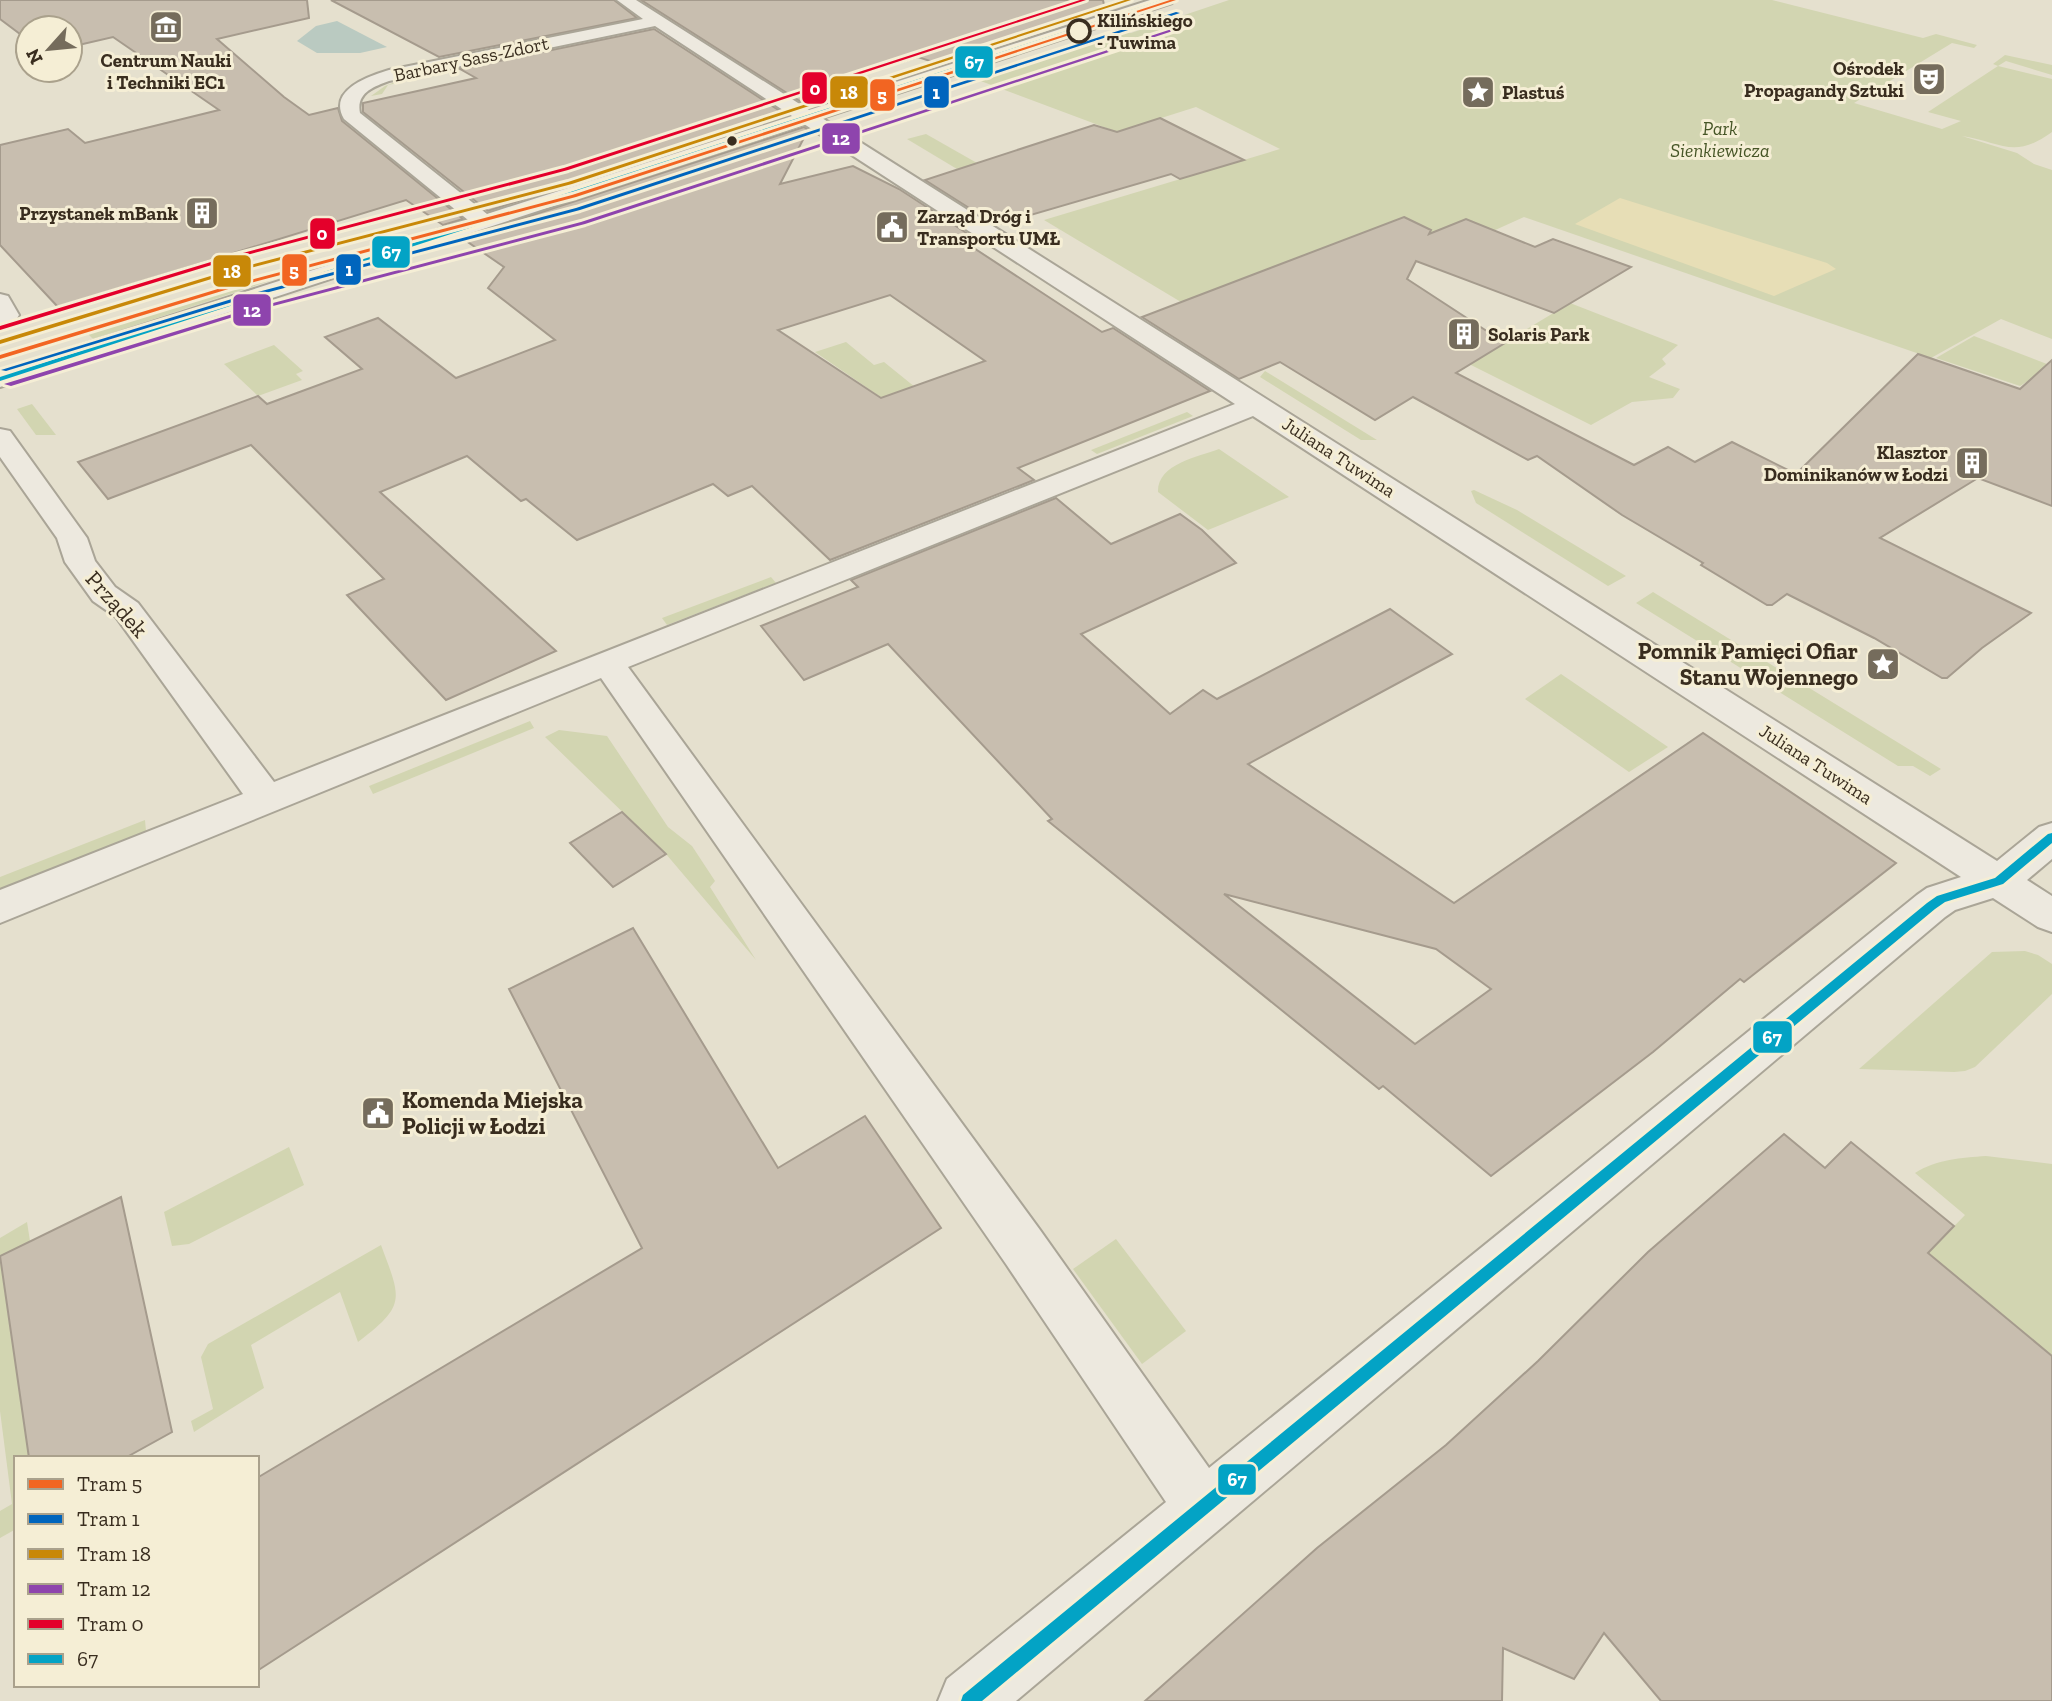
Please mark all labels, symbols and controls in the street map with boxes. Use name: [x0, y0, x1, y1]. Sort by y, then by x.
museum icon: Centrum Nauki i Techniki EC1: [147, 8, 185, 46]
place label: Kilińskiego - Tuwima: [1097, 9, 1193, 54]
north arrow: [14, 14, 84, 84]
marker: Kilińskiego - Tuwima: [1067, 19, 1091, 43]
street label: Barbary Sass-Zdort: [391, 31, 551, 87]
text: N: [21, 45, 48, 68]
line badge: 67: [954, 45, 994, 79]
place label: Centrum Nauki i Techniki EC1: [101, 49, 232, 94]
text: 67: [964, 51, 984, 74]
place label: Ośrodek Propagandy Sztuki: [1744, 57, 1904, 102]
theatre icon: Ośrodek Propagandy Sztuki: [1910, 60, 1948, 98]
line badge: 0: [801, 71, 828, 105]
place icon: Plastuś: [1459, 73, 1497, 111]
line badge: 18: [829, 75, 869, 109]
line badge: 1: [923, 75, 950, 109]
text: 0: [810, 77, 821, 100]
line badge: 5: [869, 78, 896, 112]
text: 18: [840, 81, 858, 104]
text: 1: [932, 81, 940, 104]
place label: Plastuś: [1502, 81, 1565, 104]
text: 5: [877, 84, 887, 107]
park label: Park Sienkiewicza: [1670, 117, 1770, 162]
line badge: 12: [821, 122, 861, 155]
text: 12: [832, 127, 850, 150]
unlabelled marker: [725, 134, 739, 148]
building icon: Przystanek mBank: [183, 194, 221, 232]
place label: Przystanek mBank: [19, 202, 178, 225]
place label: Zarząd Dróg i Transportu UMŁ: [917, 205, 1061, 250]
public building icon: Zarząd Dróg i Transportu UMŁ: [873, 208, 911, 246]
line badge: 0: [309, 217, 336, 250]
text: 0: [317, 222, 328, 245]
line badge: 67: [371, 235, 411, 269]
text: 67: [381, 241, 401, 264]
line badge: 5: [281, 253, 308, 287]
line badge: 1: [335, 253, 362, 286]
line badge: 18: [212, 254, 252, 288]
text: 1: [345, 258, 353, 281]
text: 5: [289, 259, 299, 282]
text: 18: [223, 260, 241, 283]
line badge: 12: [232, 293, 272, 327]
text: 12: [243, 299, 261, 322]
building icon: Solaris Park: [1445, 315, 1483, 353]
place label: Solaris Park: [1488, 323, 1590, 346]
street label: Juliana Tuwima: [1278, 412, 1400, 502]
place label: Klasztor Dominikanów w Łodzi: [1764, 441, 1949, 486]
building icon: Klasztor Dominikanów w Łodzi: [1953, 444, 1991, 482]
street label: Prządek: [80, 565, 154, 643]
place label: Pomnik Pamięci Ofiar Stanu Wojennego: [1638, 637, 1858, 691]
place icon: Pomnik Pamięci Ofiar Stanu Wojennego: [1864, 645, 1902, 683]
street label: Juliana Tuwima: [1755, 719, 1877, 809]
line badge: 67: [1752, 1020, 1793, 1054]
text: 67: [1762, 1026, 1782, 1049]
place label: Komenda Miejska Policji w Łodzi: [402, 1086, 583, 1140]
public building icon: Komenda Miejska Policji w Łodzi: [359, 1094, 397, 1132]
legend: [14, 1456, 259, 1687]
line badge: 67: [1217, 1463, 1257, 1496]
text: 67: [1227, 1468, 1247, 1491]
text: Tram 5: [77, 1471, 142, 1496]
text: Tram 1: [77, 1506, 140, 1531]
text: Tram 18: [77, 1541, 151, 1566]
text: Tram 12: [77, 1576, 150, 1601]
text: Tram 0: [77, 1611, 144, 1636]
text: 67: [77, 1646, 98, 1671]

